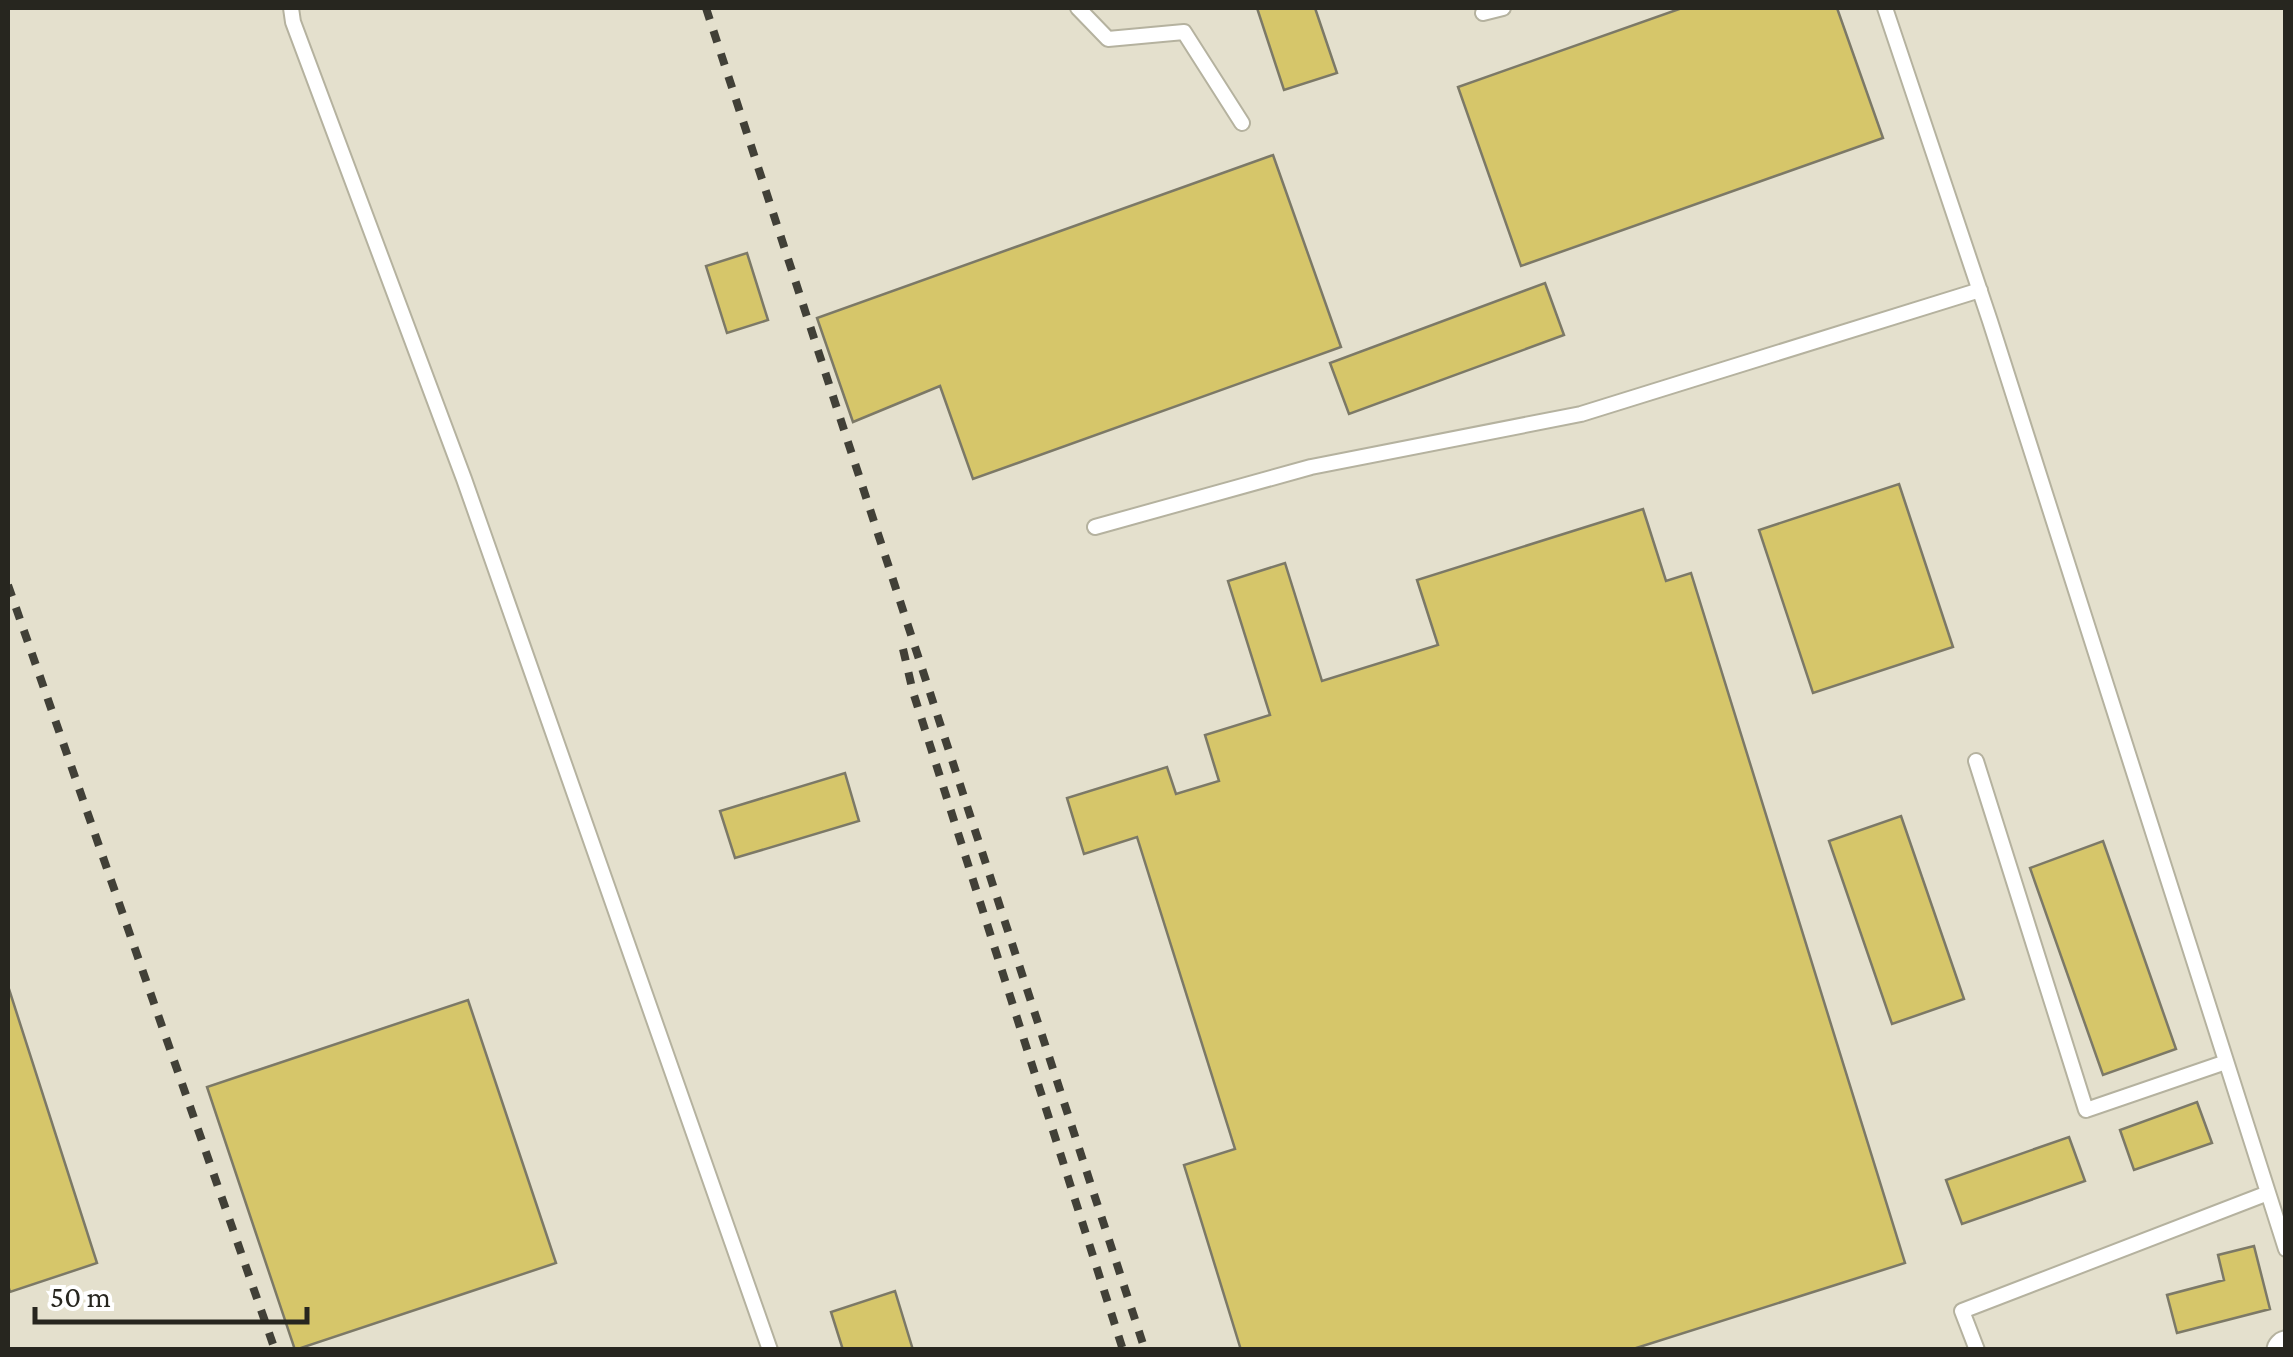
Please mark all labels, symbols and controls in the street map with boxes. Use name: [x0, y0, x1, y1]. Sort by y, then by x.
scale bar: [35, 1262, 308, 1324]
text: 50 m: [50, 1280, 111, 1313]

